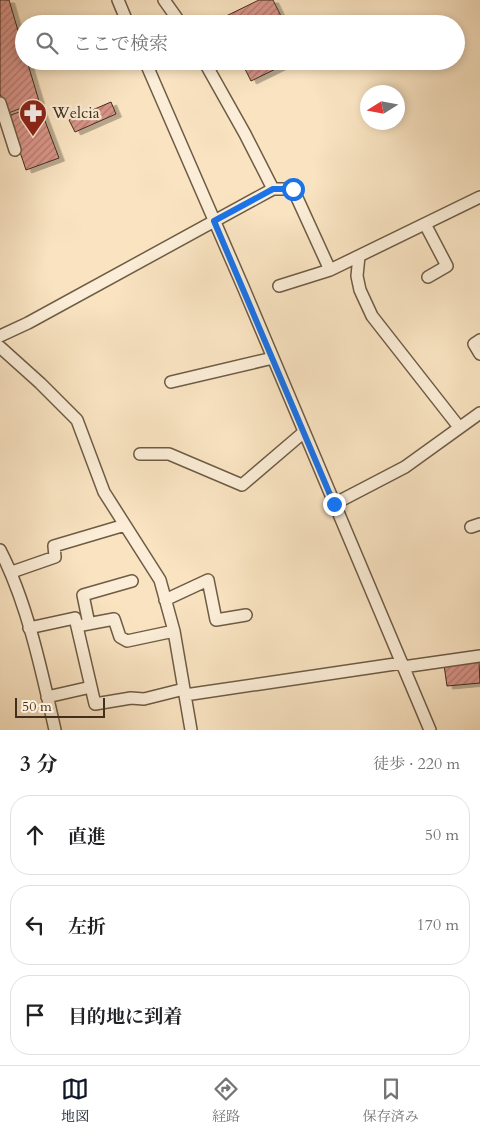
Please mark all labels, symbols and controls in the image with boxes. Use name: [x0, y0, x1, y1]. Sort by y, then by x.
search box: [15, 15, 465, 70]
icon: search: [33, 29, 61, 57]
text: ここで検索: [73, 31, 168, 57]
north arrow: [360, 85, 405, 130]
pharmacy icon: Welcia: [18, 98, 48, 137]
place label: Welcia: [51, 102, 100, 124]
route start: [282, 178, 305, 201]
route end: [323, 493, 346, 516]
scale bar: [15, 695, 105, 718]
text: 50 m: [22, 697, 52, 716]
text: 3 分: [20, 750, 57, 779]
text: 徒歩 · 220 m: [373, 753, 460, 775]
icon: ahead: [21, 821, 49, 849]
text: 直進: [68, 824, 106, 850]
text: 50 m: [425, 824, 459, 846]
icon: left: [21, 911, 49, 939]
text: 左折: [68, 914, 106, 940]
text: 170 m: [417, 914, 459, 936]
icon: arrive: [21, 1001, 49, 1029]
text: 目的地に到着: [68, 1004, 182, 1030]
tab: 地図: [61, 1075, 89, 1126]
tab: 経路: [212, 1075, 240, 1126]
tab: 保存済み: [363, 1075, 419, 1126]

